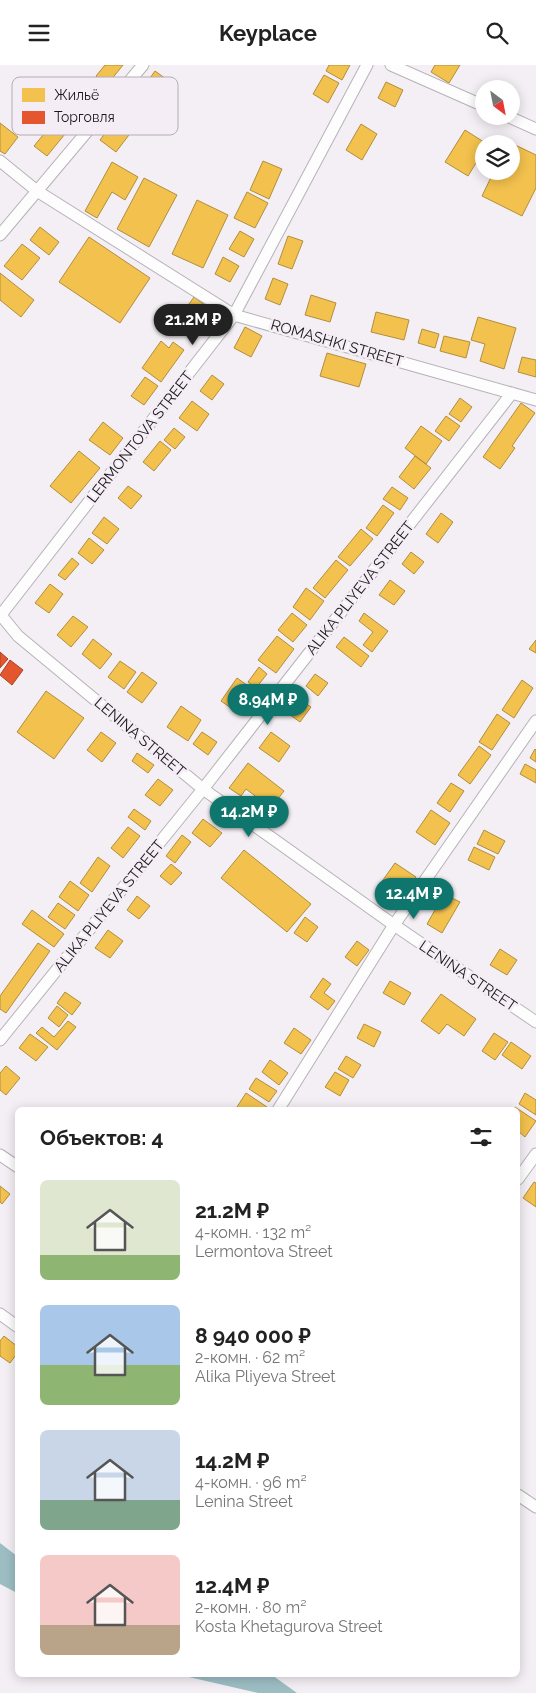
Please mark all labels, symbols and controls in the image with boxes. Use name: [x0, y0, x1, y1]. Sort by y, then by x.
icon: menu: [25, 19, 53, 47]
icon: search: [483, 19, 511, 47]
text: Keyplace: [219, 20, 317, 46]
legend: [12, 77, 178, 135]
north arrow: [475, 80, 520, 125]
map controls: [475, 80, 520, 180]
text: Жильё: [54, 87, 99, 103]
text: Торговля: [54, 109, 115, 125]
button: layers: [475, 135, 520, 180]
pin: 21.2M ₽: [147, 303, 239, 346]
text: 21.2M ₽: [165, 310, 221, 329]
street label: ROMASHKI STREET: [269, 315, 405, 371]
street label: LERMONTOVA STREET: [83, 368, 197, 506]
street label: ALIKA PLIYEVA STREET: [302, 518, 418, 658]
pin: 8.94M ₽: [222, 683, 314, 726]
text: 8.94M ₽: [239, 690, 297, 709]
street label: LENINA STREET: [91, 694, 189, 780]
pin: 14.2M ₽: [203, 795, 295, 838]
text: 14.2M ₽: [221, 802, 277, 821]
street label: ALIKA PLIYEVA STREET: [50, 836, 168, 976]
pin: 12.4M ₽: [368, 877, 460, 920]
text: 12.4M ₽: [386, 884, 442, 903]
street label: LENINA STREET: [416, 937, 520, 1015]
icon: filters: [467, 1123, 495, 1151]
text: Объектов: 4: [40, 1125, 163, 1150]
text: 21.2M ₽: [195, 1198, 269, 1223]
icon: home: [80, 1200, 140, 1260]
text: 4-комн. · 132 m²: [195, 1223, 311, 1242]
text: Lermontova Street: [195, 1242, 333, 1261]
text: 8 940 000 ₽: [195, 1323, 311, 1348]
icon: home: [80, 1325, 140, 1385]
text: 2-комн. · 62 m²: [195, 1348, 305, 1367]
text: Alika Pliyeva Street: [195, 1367, 336, 1386]
text: 14.2M ₽: [195, 1448, 269, 1473]
icon: home: [80, 1450, 140, 1510]
text: 4-комн. · 96 m²: [195, 1473, 307, 1492]
text: Lenina Street: [195, 1492, 293, 1511]
text: 12.4M ₽: [195, 1573, 269, 1598]
icon: home: [80, 1575, 140, 1635]
text: 2-комн. · 80 m²: [195, 1598, 307, 1617]
text: Kosta Khetagurova Street: [195, 1617, 383, 1636]

